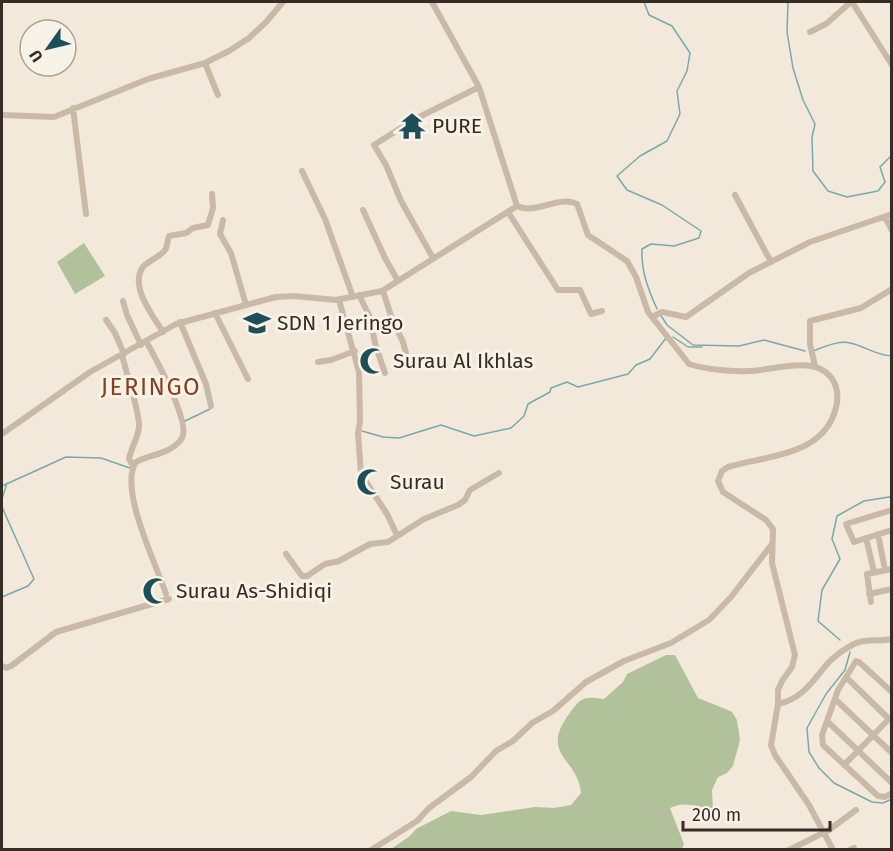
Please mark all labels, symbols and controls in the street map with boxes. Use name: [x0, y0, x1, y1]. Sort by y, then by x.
north arrow: [18, 18, 78, 78]
text: U: [25, 46, 47, 66]
temple icon: PURE: [397, 111, 427, 141]
place label: PURE: [432, 113, 482, 139]
school or university icon: SDN 1 Jeringo: [242, 308, 272, 338]
place label: SDN 1 Jeringo: [277, 310, 404, 336]
mosque icon: Surau Al Ikhlas: [358, 346, 388, 376]
place label: Surau Al Ikhlas: [393, 348, 534, 374]
district label: JERINGO: [101, 373, 201, 401]
mosque icon: Surau: [355, 467, 385, 497]
place label: Surau: [390, 469, 445, 495]
mosque icon: Surau As-Shidiqi: [141, 576, 171, 606]
place label: Surau As-Shidiqi: [176, 578, 332, 604]
scale bar: [683, 794, 830, 832]
text: 200 m: [692, 804, 741, 826]

